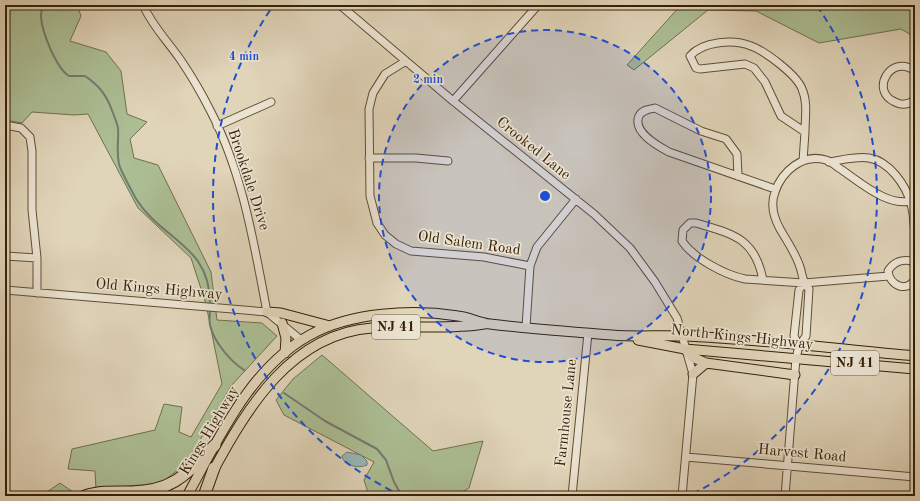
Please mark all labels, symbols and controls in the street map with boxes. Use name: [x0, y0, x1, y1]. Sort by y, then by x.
text: 4 min: [229, 51, 259, 63]
text: 2 min: [413, 74, 443, 86]
street label: Crooked Lane: [493, 115, 573, 183]
street label: Brookdale Drive: [225, 127, 271, 233]
centre of rings: [538, 189, 552, 203]
street label: Old Salem Road: [417, 229, 522, 259]
street label: Old Kings Highway: [95, 277, 223, 303]
road number: NJ 41: [372, 315, 420, 339]
street label: North Kings Highway: [670, 323, 814, 353]
road number: NJ 41: [831, 351, 879, 375]
street label: Farmhouse Lane: [554, 358, 580, 468]
street label: Kings Highway: [178, 384, 242, 478]
street label: Harvest Road: [757, 443, 847, 465]

